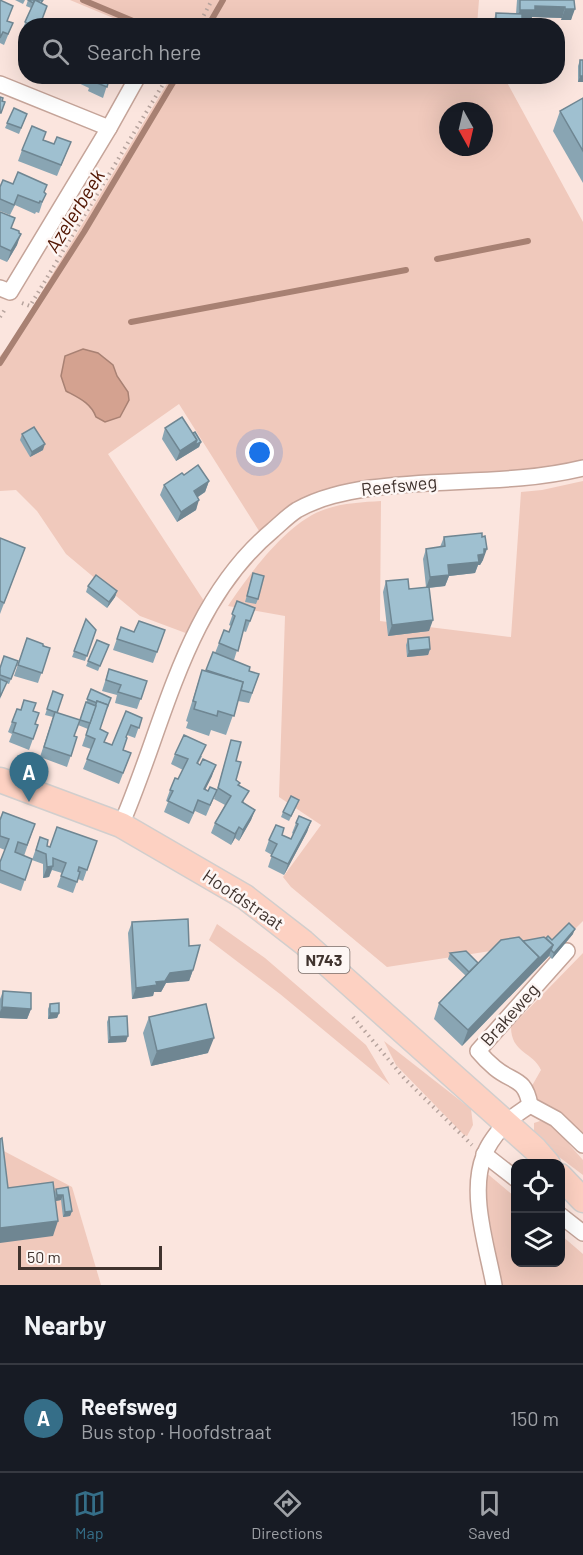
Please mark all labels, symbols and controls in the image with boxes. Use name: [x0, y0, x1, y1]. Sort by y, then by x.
search box: [18, 18, 565, 84]
icon: search: [39, 35, 72, 68]
text: Search here: [87, 38, 201, 64]
north arrow: [439, 102, 493, 156]
water label: Azelerbeek: [39, 164, 109, 256]
your location: [245, 438, 274, 467]
street label: Reefsweg: [360, 470, 438, 500]
pin: A: [9, 752, 48, 802]
street label: Hoofdstraat: [199, 864, 288, 934]
road number: N743: [298, 947, 350, 973]
street label: Brakeweg: [475, 978, 543, 1050]
map controls: [511, 1159, 565, 1267]
button: locate: [511, 1159, 565, 1213]
button: layers: [511, 1213, 565, 1267]
scale bar: [18, 1243, 162, 1270]
text: 50 m: [27, 1247, 61, 1266]
text: Nearby: [24, 1309, 106, 1340]
text: Reefsweg: [81, 1393, 177, 1419]
text: A: [37, 1406, 50, 1430]
text: 150 m: [510, 1406, 559, 1430]
text: Bus stop · Hoofdstraat: [81, 1419, 272, 1443]
tab: Map: [73, 1487, 106, 1542]
tab: Directions: [251, 1487, 323, 1542]
tab: Saved: [468, 1487, 510, 1542]

